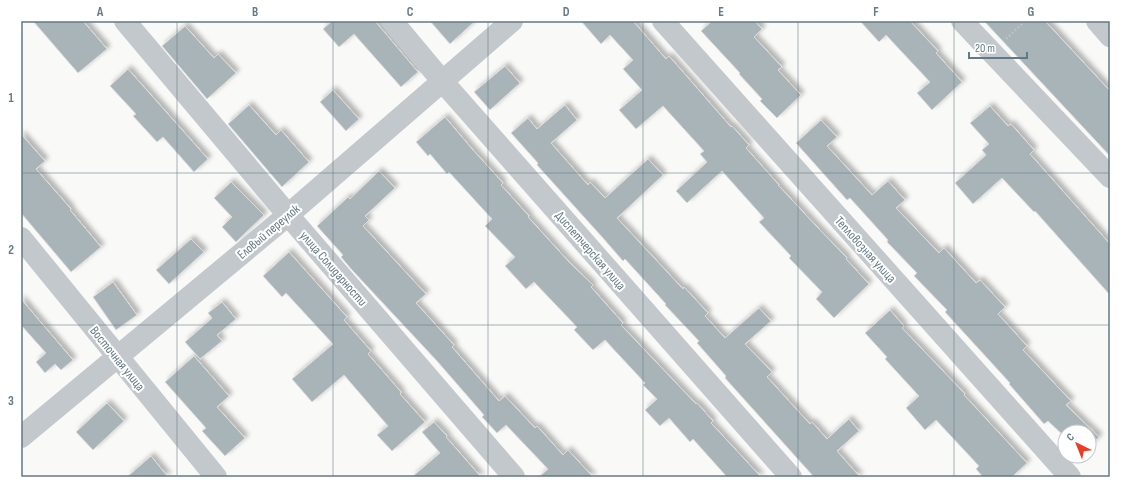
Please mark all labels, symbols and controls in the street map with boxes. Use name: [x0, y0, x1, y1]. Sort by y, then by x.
text: A: [96, 4, 104, 20]
text: B: [252, 4, 258, 20]
text: C: [407, 4, 414, 20]
text: D: [563, 4, 570, 20]
text: E: [718, 4, 724, 20]
text: F: [873, 4, 879, 20]
text: G: [1028, 4, 1035, 20]
scale bar: [969, 34, 1027, 60]
text: 20 m: [975, 41, 995, 56]
text: 1: [8, 90, 14, 106]
street label: Еловый переулок: [234, 201, 303, 263]
street label: Диспетчерская улица: [552, 208, 629, 293]
street label: Тепловозная улица: [831, 213, 899, 286]
street label: улица Солидарности: [296, 228, 370, 310]
text: 2: [8, 242, 14, 258]
street label: Восточная улица: [86, 323, 148, 394]
text: 3: [8, 393, 14, 409]
north arrow: [1057, 424, 1097, 464]
text: С: [1064, 430, 1077, 444]

